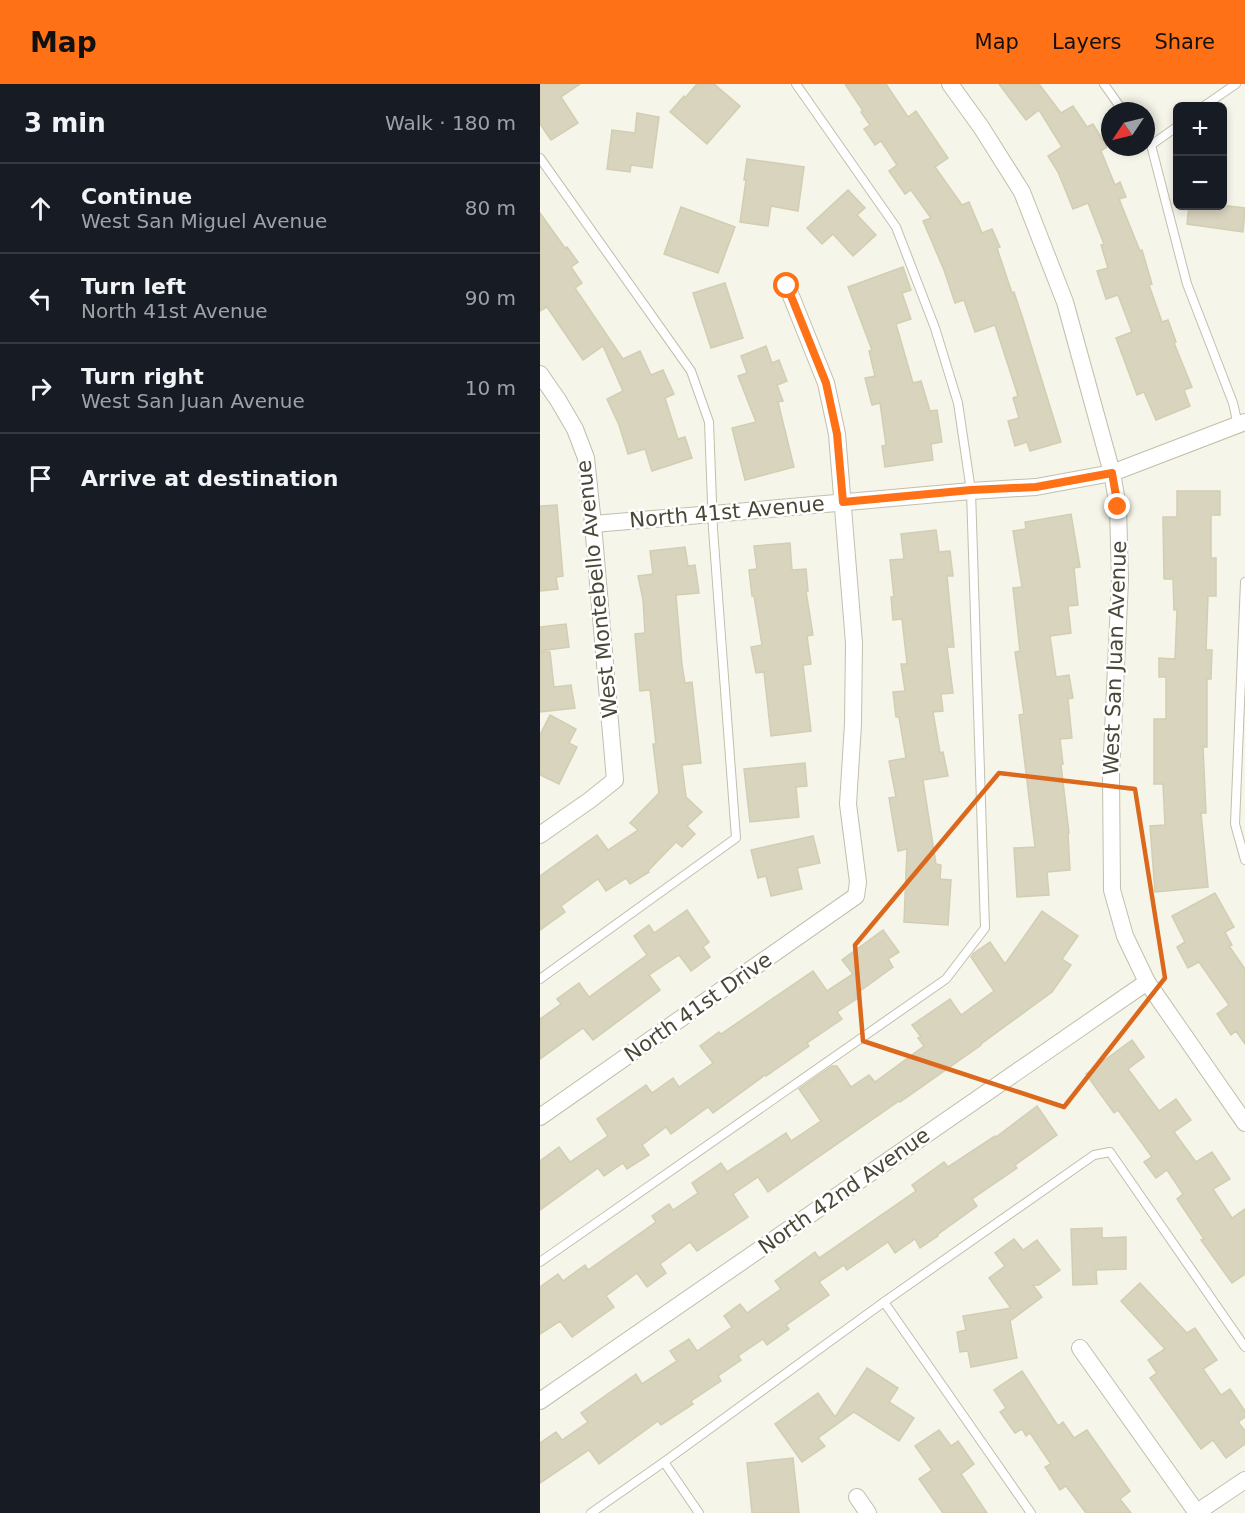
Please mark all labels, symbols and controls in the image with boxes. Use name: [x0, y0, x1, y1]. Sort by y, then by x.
text: Map: [30, 26, 97, 59]
text: Map: [975, 30, 1019, 54]
text: Layers: [1052, 30, 1121, 54]
text: Share: [1154, 30, 1215, 54]
north arrow: [1101, 102, 1155, 156]
map controls: [1173, 102, 1227, 210]
button: +: [1173, 102, 1227, 156]
text: 3 min: [24, 108, 106, 138]
text: Walk · 180 m: [385, 111, 516, 135]
button: −: [1173, 156, 1227, 210]
text: Continue: [81, 184, 192, 209]
icon: ahead: [24, 192, 57, 225]
text: 80 m: [465, 196, 516, 220]
text: West San Miguel Avenue: [81, 209, 327, 233]
route start: [773, 272, 799, 298]
text: Turn left: [81, 274, 186, 299]
icon: left: [24, 282, 57, 315]
text: 90 m: [465, 286, 516, 310]
text: North 41st Avenue: [81, 299, 268, 323]
text: Turn right: [81, 364, 204, 389]
icon: right: [24, 372, 57, 405]
text: 10 m: [465, 376, 516, 400]
text: West San Juan Avenue: [81, 389, 305, 413]
street label: West Montebello Avenue: [572, 459, 622, 719]
icon: arrive: [24, 462, 57, 495]
text: Arrive at destination: [81, 466, 338, 491]
street label: North 41st Avenue: [628, 492, 826, 532]
route end: [1104, 493, 1130, 519]
street label: West San Juan Avenue: [1099, 540, 1131, 776]
street label: North 41st Drive: [620, 947, 776, 1067]
street label: North 42nd Avenue: [754, 1123, 934, 1259]

